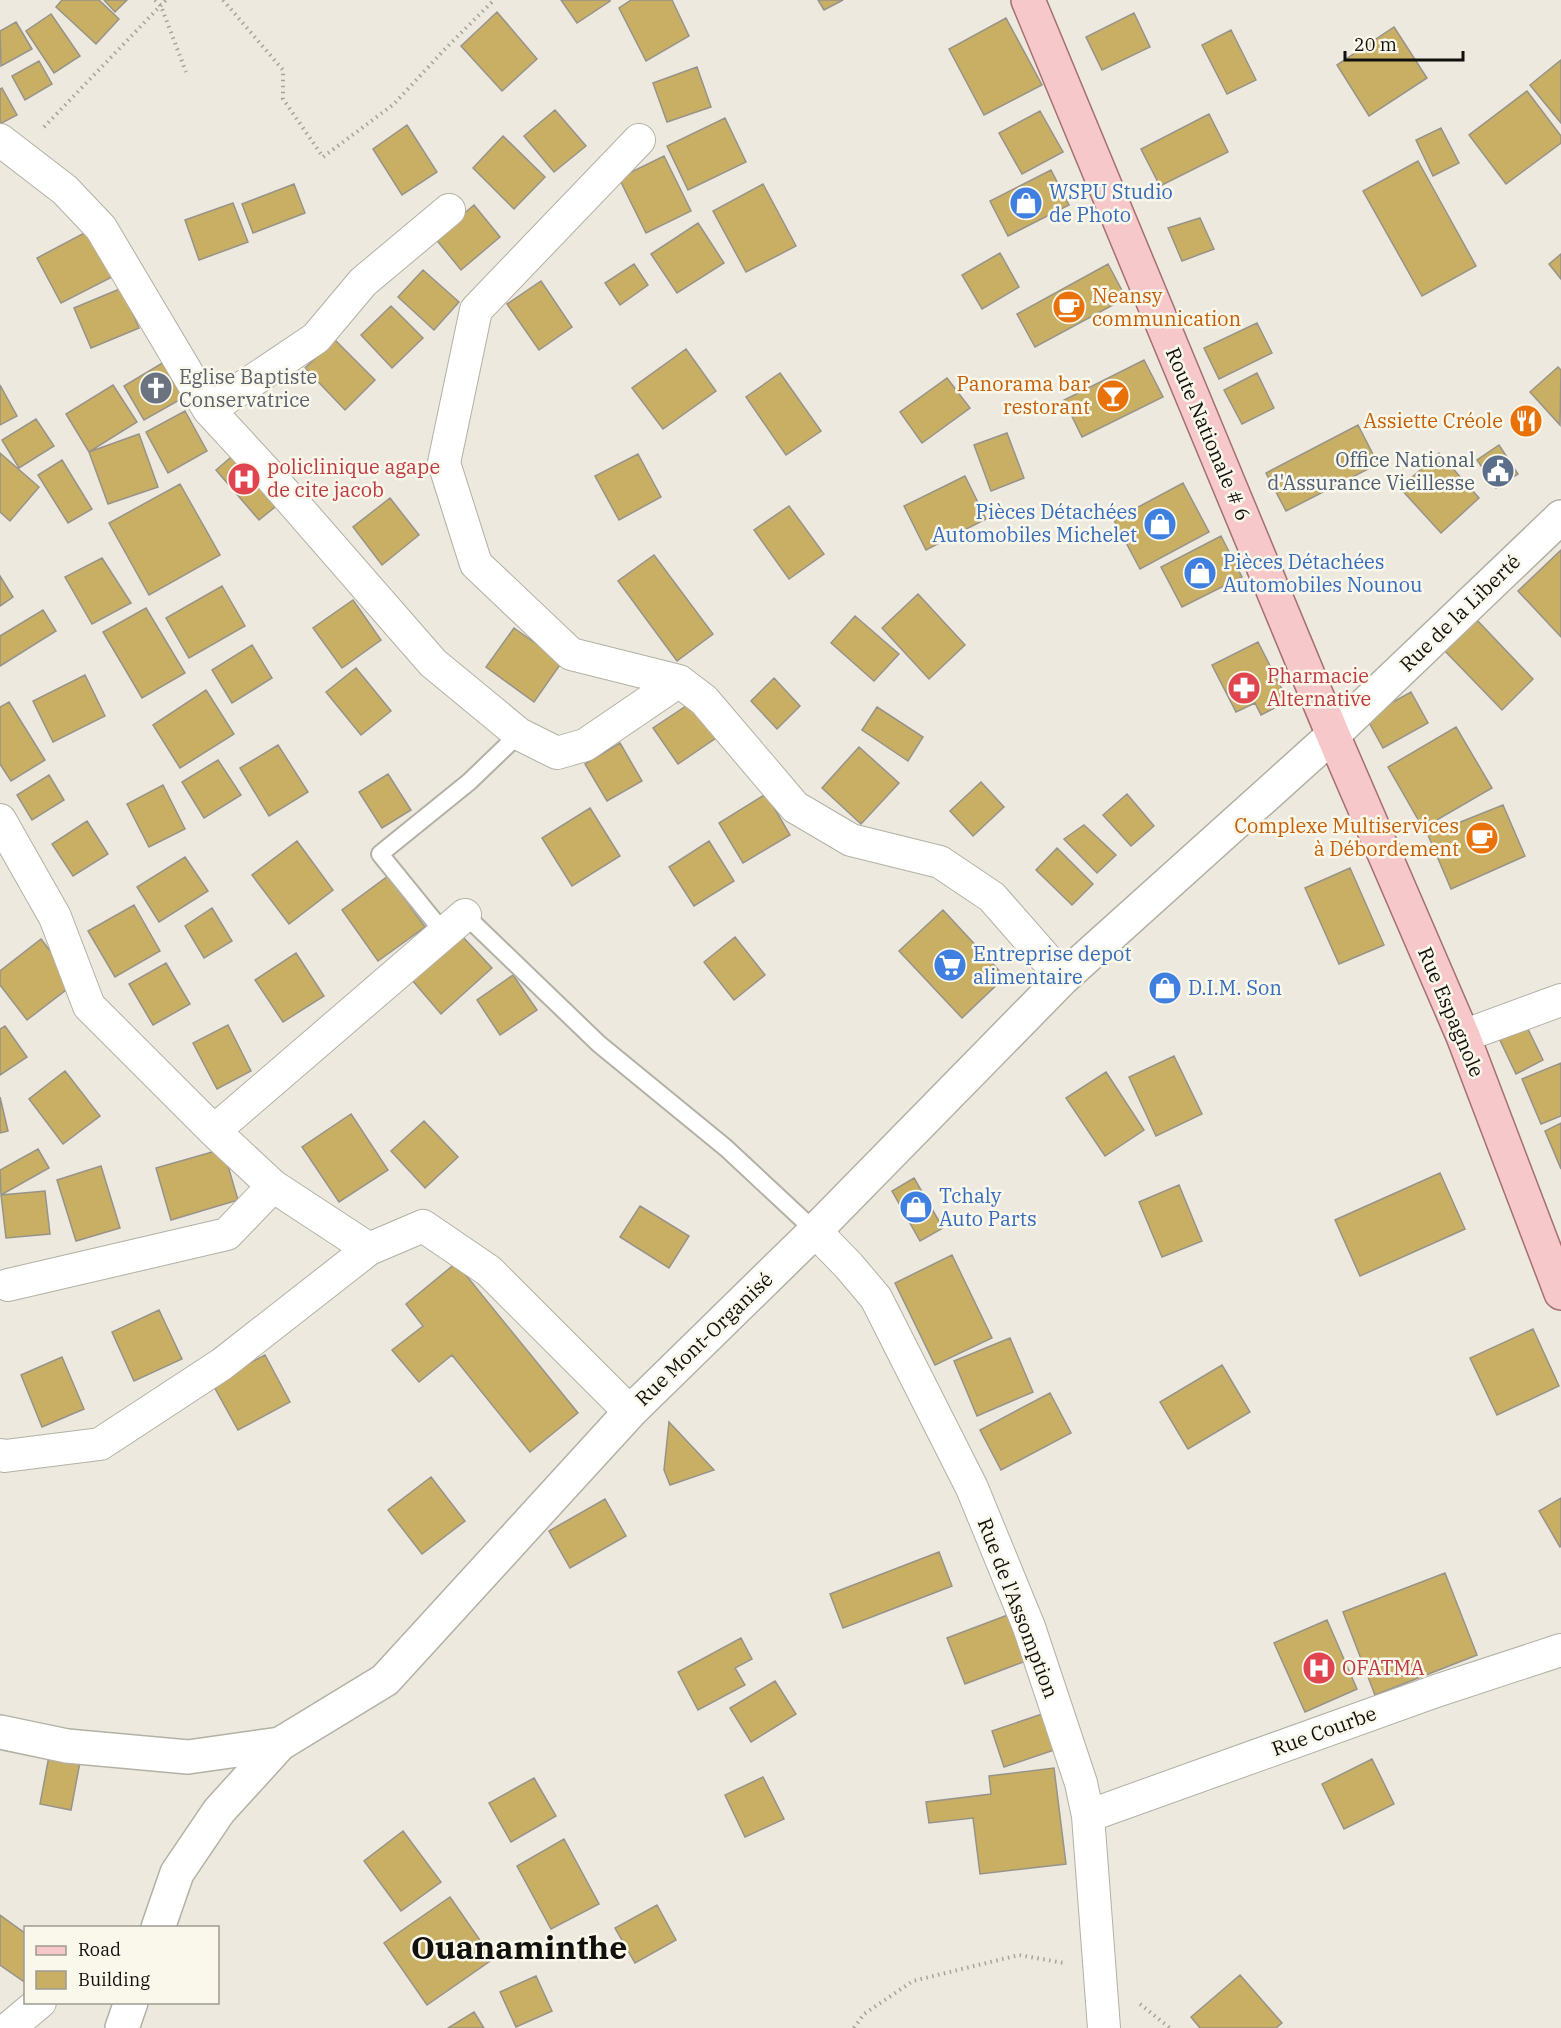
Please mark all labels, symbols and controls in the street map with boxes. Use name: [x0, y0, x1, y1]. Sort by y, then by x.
scale bar: [1345, 24, 1464, 62]
text: 20 m: [1354, 33, 1397, 56]
place label: WSPU Studio de Photo: [1049, 178, 1173, 228]
shop icon: WSPU Studio de Photo: [1008, 185, 1044, 221]
place label: Neansy communication: [1092, 282, 1242, 332]
cafe icon: Neansy communication: [1051, 289, 1087, 325]
street label: Route Nationale # 6: [1160, 343, 1257, 525]
place label: Eglise Baptiste Conservatrice: [179, 363, 317, 413]
church icon: Eglise Baptiste Conservatrice: [138, 370, 174, 406]
place label: Panorama bar restorant: [956, 370, 1090, 420]
bar icon: Panorama bar restorant: [1095, 378, 1131, 414]
restaurant icon: Assiette Créole: [1508, 403, 1544, 439]
place label: Assiette Créole: [1363, 407, 1503, 434]
place label: Office National d'Assurance Vieillesse: [1267, 446, 1475, 496]
place label: policlinique agape de cite jacob: [267, 453, 440, 503]
public building icon: Office National d'Assurance Vieillesse: [1480, 453, 1516, 489]
hospital icon: policlinique agape de cite jacob: [226, 461, 262, 497]
place label: Pièces Détachées Automobiles Michelet: [932, 498, 1137, 548]
shop icon: Pièces Détachées Automobiles Michelet: [1142, 506, 1178, 542]
place label: Pièces Détachées Automobiles Nounou: [1223, 548, 1422, 598]
street label: Rue de la Liberté: [1393, 548, 1526, 677]
shop icon: Pièces Détachées Automobiles Nounou: [1182, 555, 1218, 591]
place label: Pharmacie Alternative: [1267, 662, 1371, 712]
pharmacy icon: Pharmacie Alternative: [1226, 670, 1262, 706]
place label: Complexe Multiservices à Débordement: [1234, 812, 1459, 862]
cafe icon: Complexe Multiservices à Débordement: [1464, 820, 1500, 856]
place label: Entreprise depot alimentaire: [973, 940, 1131, 990]
street label: Rue Espagnole: [1412, 943, 1491, 1081]
supermarket icon: Entreprise depot alimentaire: [932, 947, 968, 983]
shop icon: D.I.M. Son: [1147, 970, 1183, 1006]
place label: D.I.M. Son: [1188, 974, 1282, 1001]
place label: Tchaly Auto Parts: [939, 1182, 1037, 1232]
shop icon: Tchaly Auto Parts: [898, 1189, 934, 1225]
street label: Rue Mont-Organisé: [629, 1266, 778, 1412]
street label: Rue de l'Assomption: [972, 1514, 1065, 1702]
hospital icon: OFATMA: [1301, 1650, 1337, 1686]
place label: OFATMA: [1342, 1654, 1425, 1681]
street label: Rue Courbe: [1268, 1699, 1380, 1762]
legend: [24, 1926, 219, 2004]
district label: Ouanaminthe: [411, 1926, 627, 1968]
text: Road: [78, 1938, 121, 1961]
text: Building: [78, 1968, 150, 1991]

